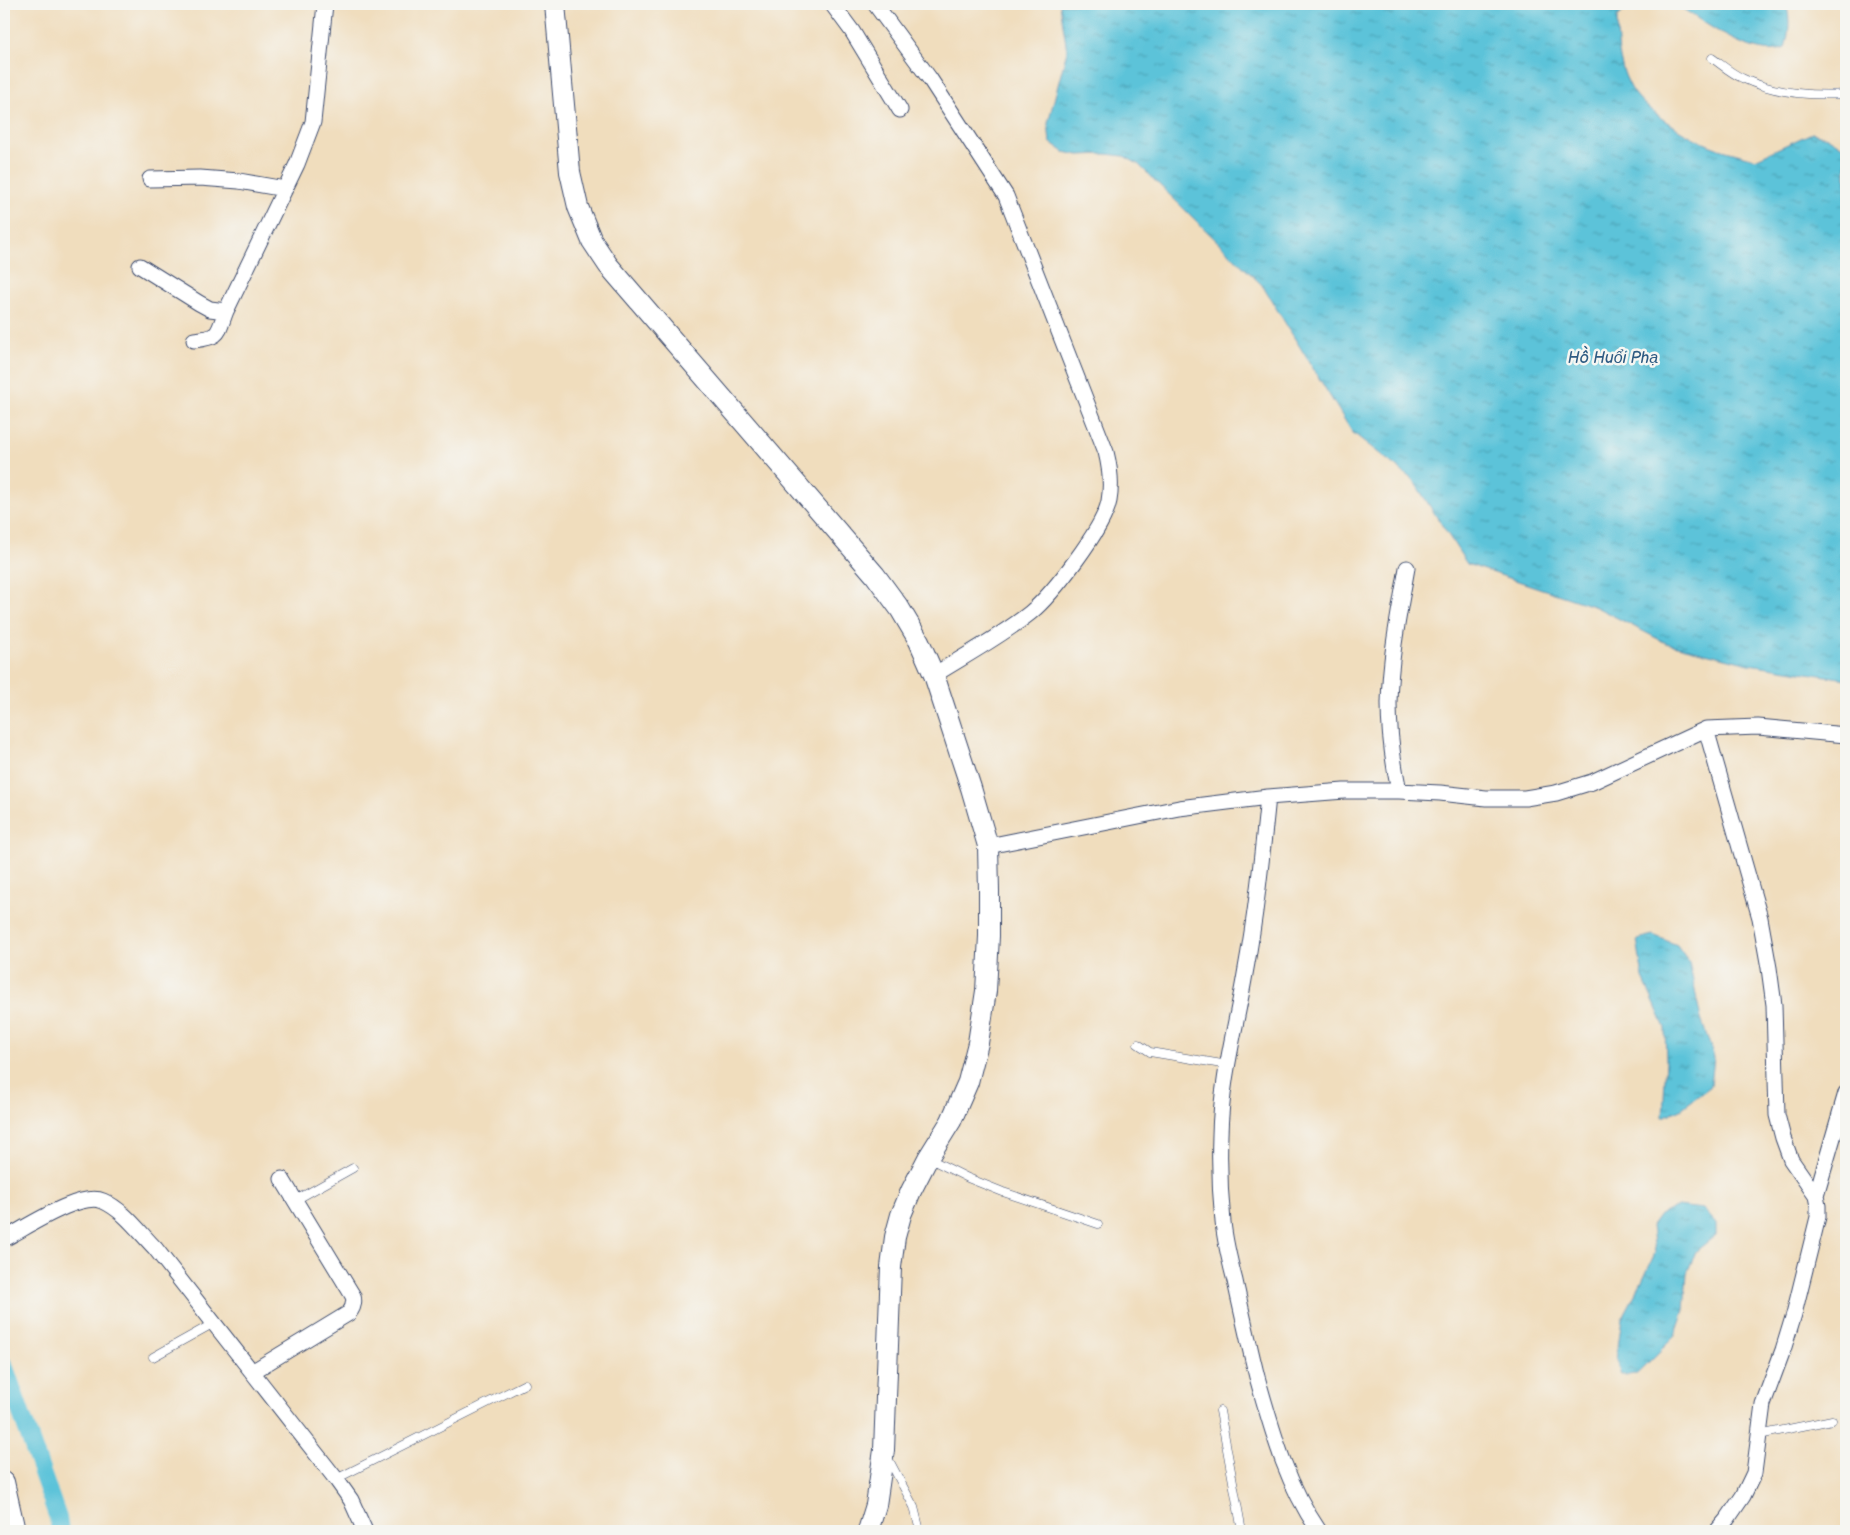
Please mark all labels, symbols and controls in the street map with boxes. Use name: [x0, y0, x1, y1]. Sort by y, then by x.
water label: Hồ Huổi Phạ: [1568, 345, 1658, 368]

